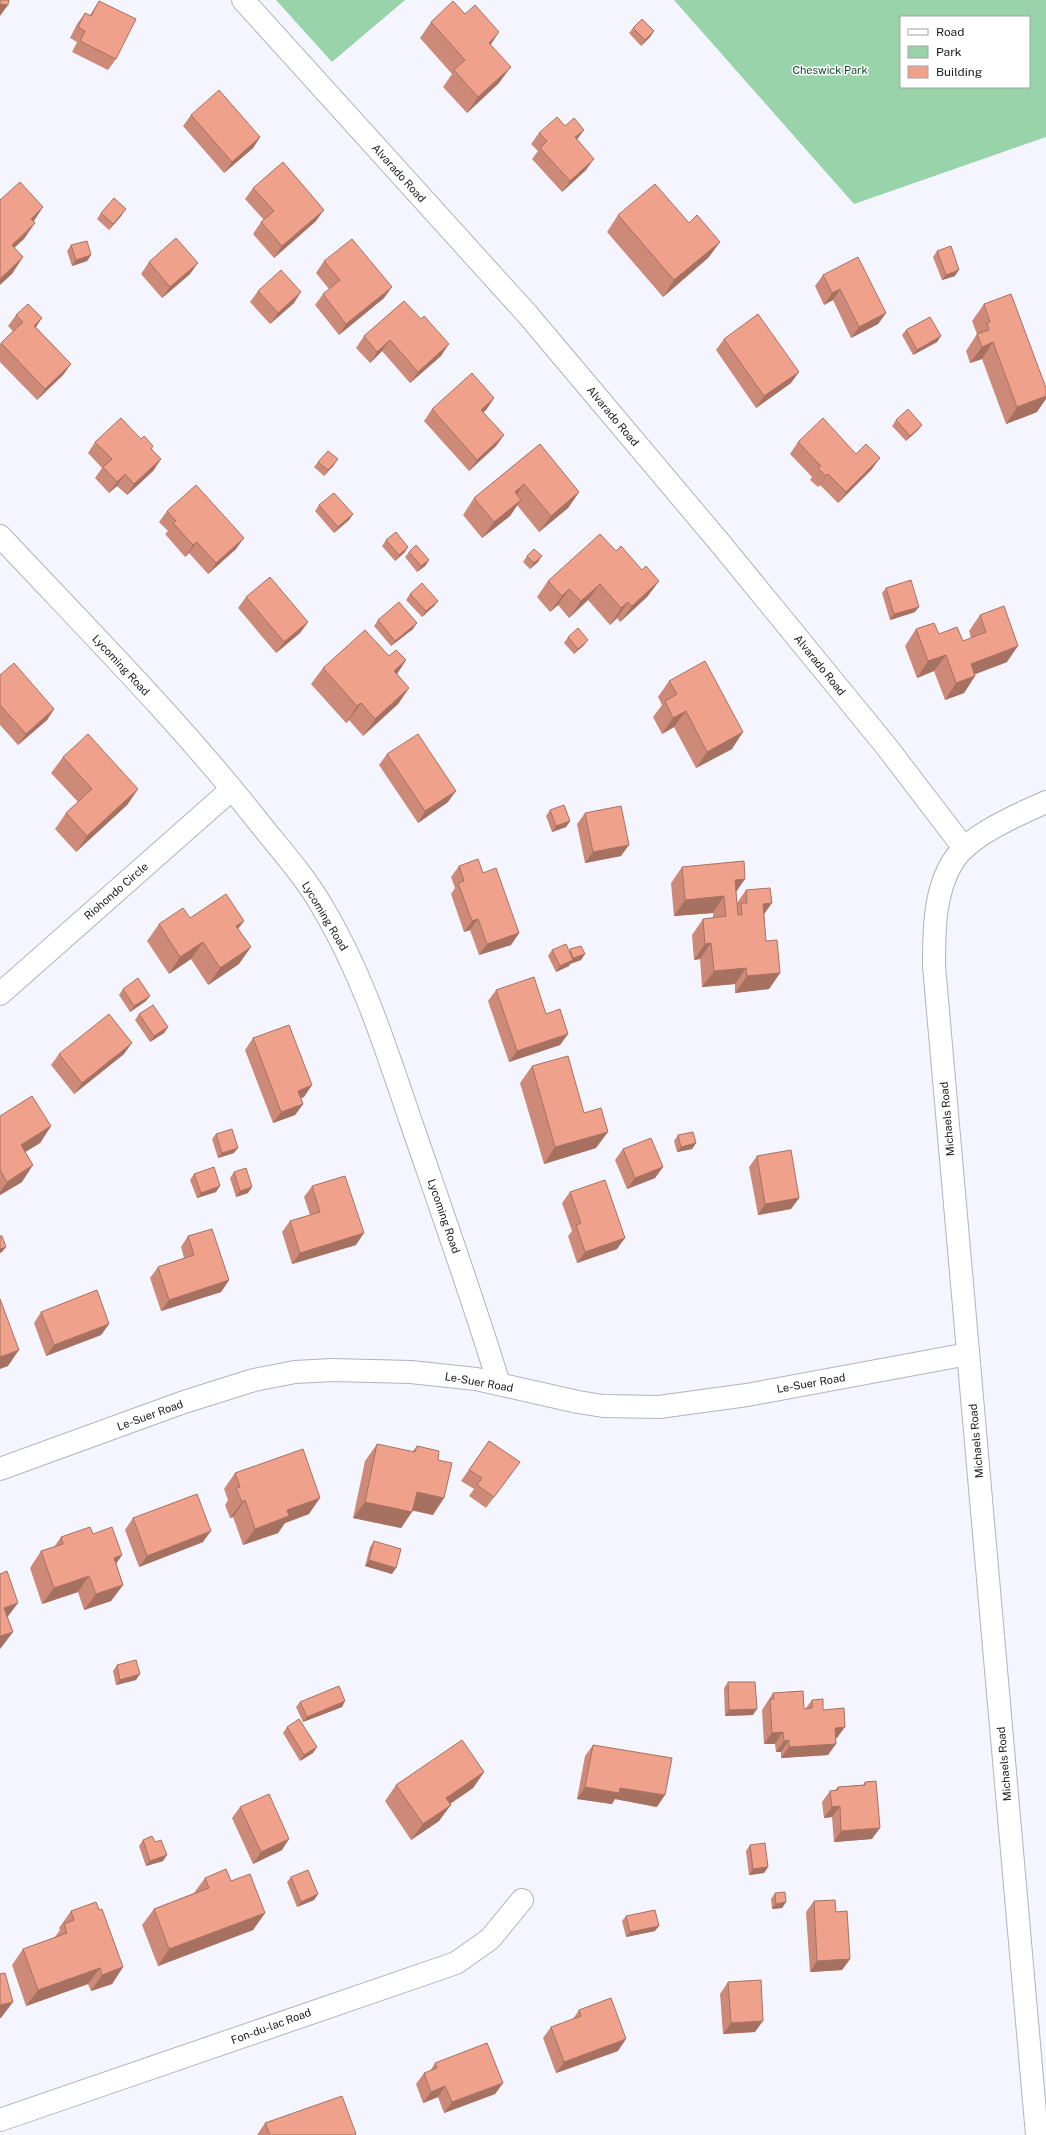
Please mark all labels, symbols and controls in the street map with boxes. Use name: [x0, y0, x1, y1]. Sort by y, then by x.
legend: [900, 16, 1030, 88]
text: Road: [936, 25, 964, 39]
text: Park: [936, 45, 962, 59]
park label: Cheswick Park: [792, 64, 868, 76]
text: Building: [936, 65, 982, 79]
street label: Alvarado Road: [370, 141, 428, 205]
street label: Alvarado Road: [585, 384, 641, 448]
street label: Lycoming Road: [90, 632, 152, 698]
street label: Alvarado Road: [792, 632, 848, 698]
street label: Riohondo Circle: [82, 860, 150, 922]
street label: Lycoming Road: [300, 879, 350, 953]
street label: Michaels Road: [938, 1081, 956, 1157]
street label: Lycoming Road: [426, 1177, 462, 1255]
street label: Le-Suer Road: [444, 1370, 514, 1394]
street label: Le-Suer Road: [776, 1371, 846, 1395]
street label: Le-Suer Road: [115, 1397, 185, 1433]
street label: Michaels Road: [967, 1403, 985, 1479]
street label: Michaels Road: [995, 1726, 1013, 1802]
street label: Fon-du-lac Road: [229, 2006, 313, 2046]

